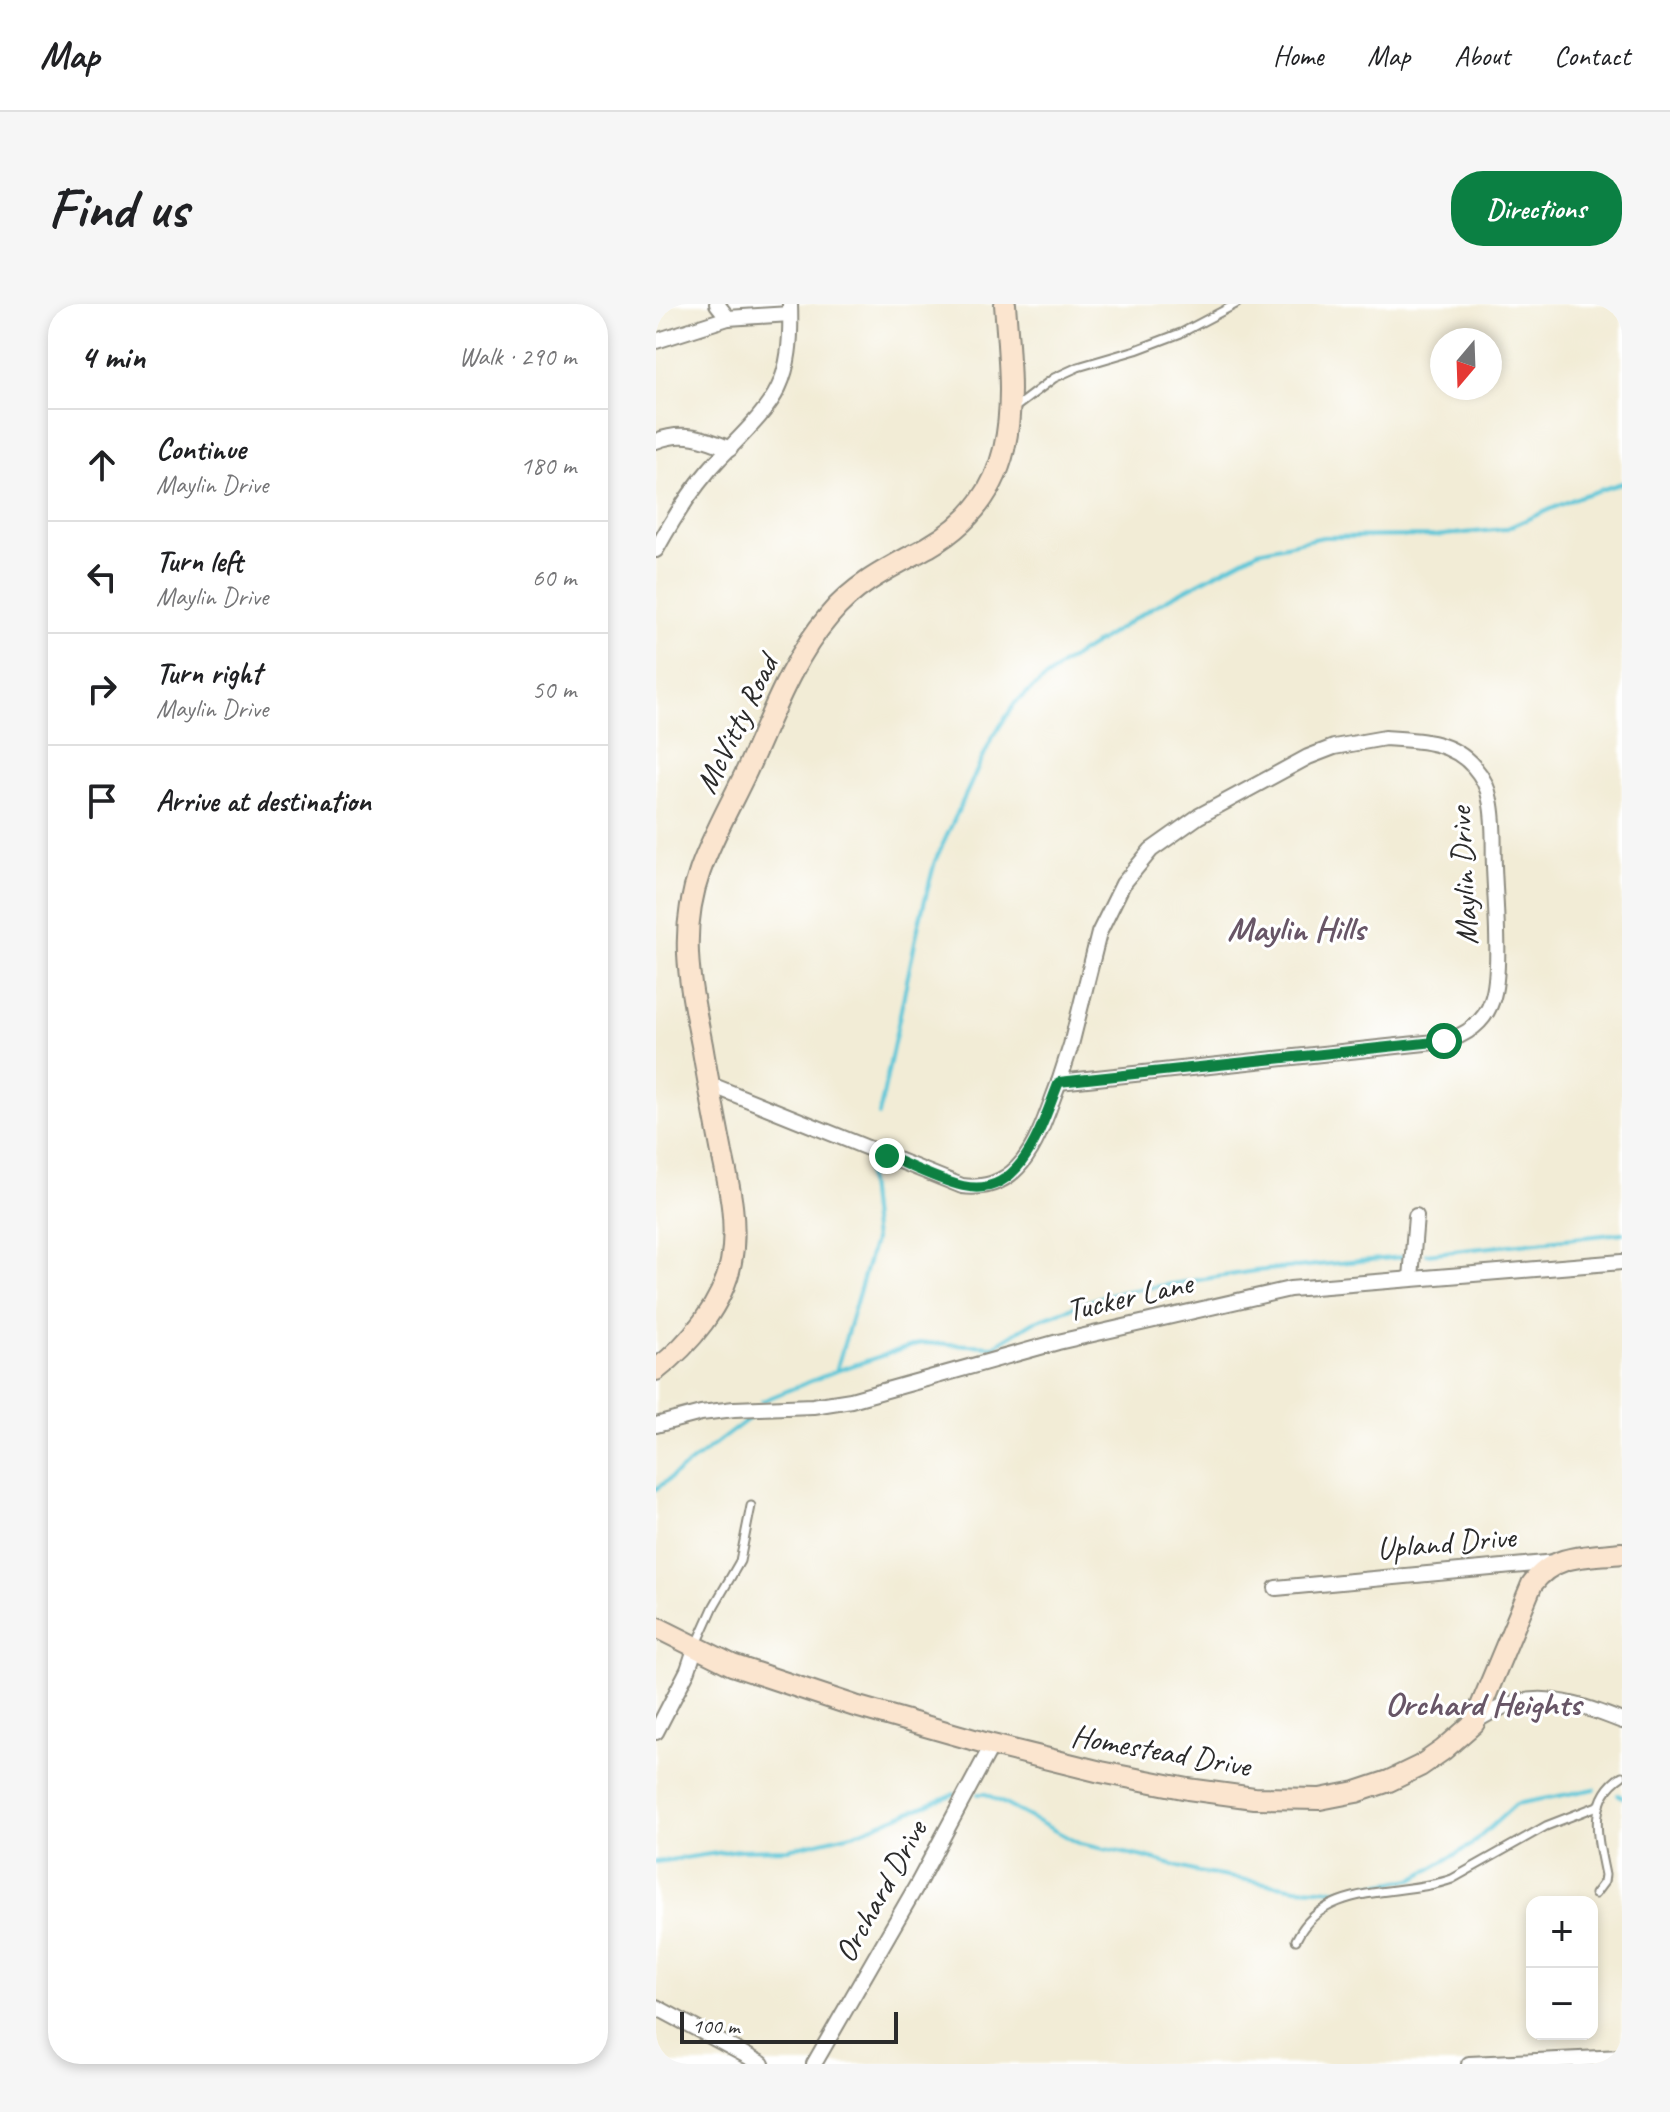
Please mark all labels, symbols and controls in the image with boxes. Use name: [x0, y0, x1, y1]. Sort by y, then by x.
text: Map: [40, 32, 99, 79]
text: Home: [1273, 38, 1323, 73]
text: Map: [1367, 38, 1410, 73]
text: About: [1454, 38, 1510, 73]
text: Contact: [1554, 38, 1630, 73]
button: Directions: [1451, 171, 1622, 246]
text: Find us: [48, 173, 188, 244]
north arrow: [1430, 328, 1502, 400]
text: 4 min: [80, 335, 145, 378]
text: Walk · 290 m: [459, 340, 576, 373]
text: Continue: [156, 430, 246, 468]
icon: ahead: [80, 443, 124, 487]
text: 180 m: [520, 449, 576, 482]
text: Maylin Drive: [156, 468, 268, 501]
text: Turn left: [156, 542, 243, 580]
icon: left: [80, 555, 124, 599]
text: 60 m: [532, 561, 576, 594]
text: Maylin Drive: [156, 580, 268, 613]
street label: McVitty Road: [685, 644, 790, 800]
text: Turn right: [156, 654, 261, 692]
icon: right: [80, 667, 124, 711]
text: 50 m: [532, 673, 576, 706]
text: Maylin Drive: [156, 692, 268, 725]
icon: arrive: [80, 779, 124, 823]
text: Arrive at destination: [156, 782, 371, 820]
street label: Maylin Drive: [1439, 803, 1488, 946]
district label: Maylin Hills: [1227, 907, 1368, 950]
route start: [1426, 1023, 1462, 1059]
route end: [869, 1138, 905, 1174]
street label: Tucker Lane: [1062, 1262, 1199, 1331]
street label: Upland Drive: [1375, 1516, 1520, 1569]
district label: Orchard Heights: [1385, 1682, 1584, 1725]
street label: Homestead Drive: [1068, 1715, 1256, 1787]
street label: Orchard Drive: [825, 1811, 937, 1969]
map controls: [1526, 1896, 1598, 2040]
button: +: [1526, 1896, 1598, 1968]
button: −: [1526, 1968, 1598, 2040]
scale bar: [680, 2008, 898, 2044]
text: 100 m: [692, 2012, 739, 2040]

